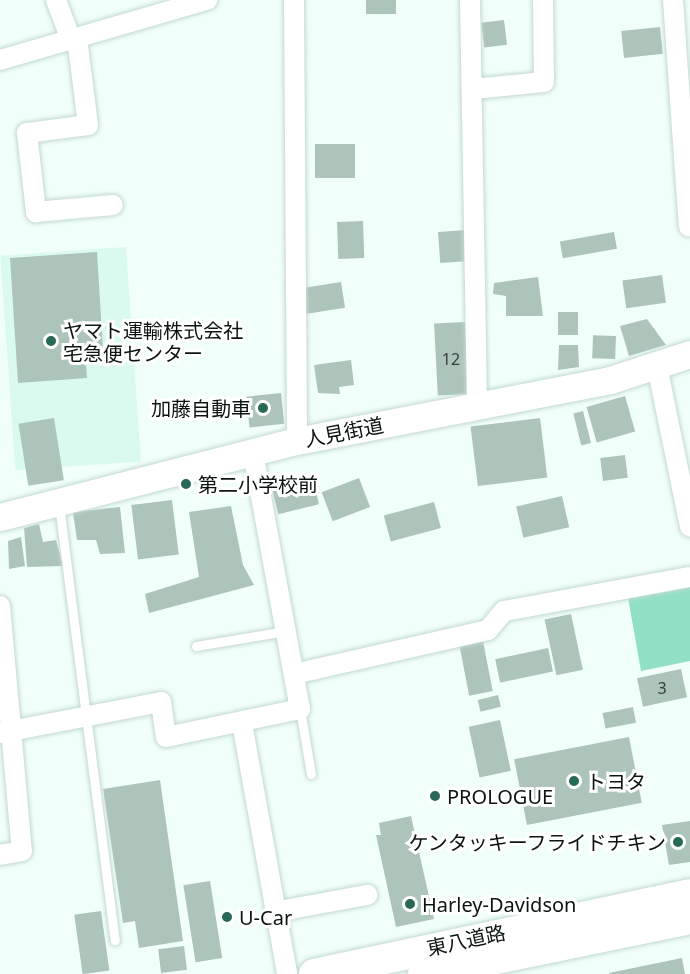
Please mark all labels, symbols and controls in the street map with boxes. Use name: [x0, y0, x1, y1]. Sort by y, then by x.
place label: ヤマト運輸株式会社 宅急便センター: [63, 318, 243, 365]
marker: ヤマト運輸株式会社 宅急便センター: [44, 334, 58, 348]
house number: 12: [442, 349, 460, 369]
place label: 加藤自動車: [151, 396, 251, 420]
marker: 加藤自動車: [256, 401, 270, 415]
street label: 人見街道: [302, 413, 386, 451]
place label: 第二小学校前: [198, 472, 318, 496]
marker: 第二小学校前: [179, 477, 193, 491]
house number: 3: [657, 678, 667, 698]
place label: トヨタ: [586, 769, 646, 793]
marker: トヨタ: [567, 774, 581, 788]
place label: PROLOGUE: [447, 784, 553, 808]
marker: PROLOGUE: [428, 789, 442, 803]
place label: ケンタッキーフライドチキン: [406, 830, 666, 854]
marker: ケンタッキーフライドチキン: [671, 835, 685, 849]
place label: Harley-Davidson: [422, 892, 576, 916]
marker: Harley-Davidson: [403, 897, 417, 911]
place label: U-Car: [239, 905, 292, 929]
marker: U-Car: [220, 910, 234, 924]
street label: 東八道路: [424, 920, 508, 960]

